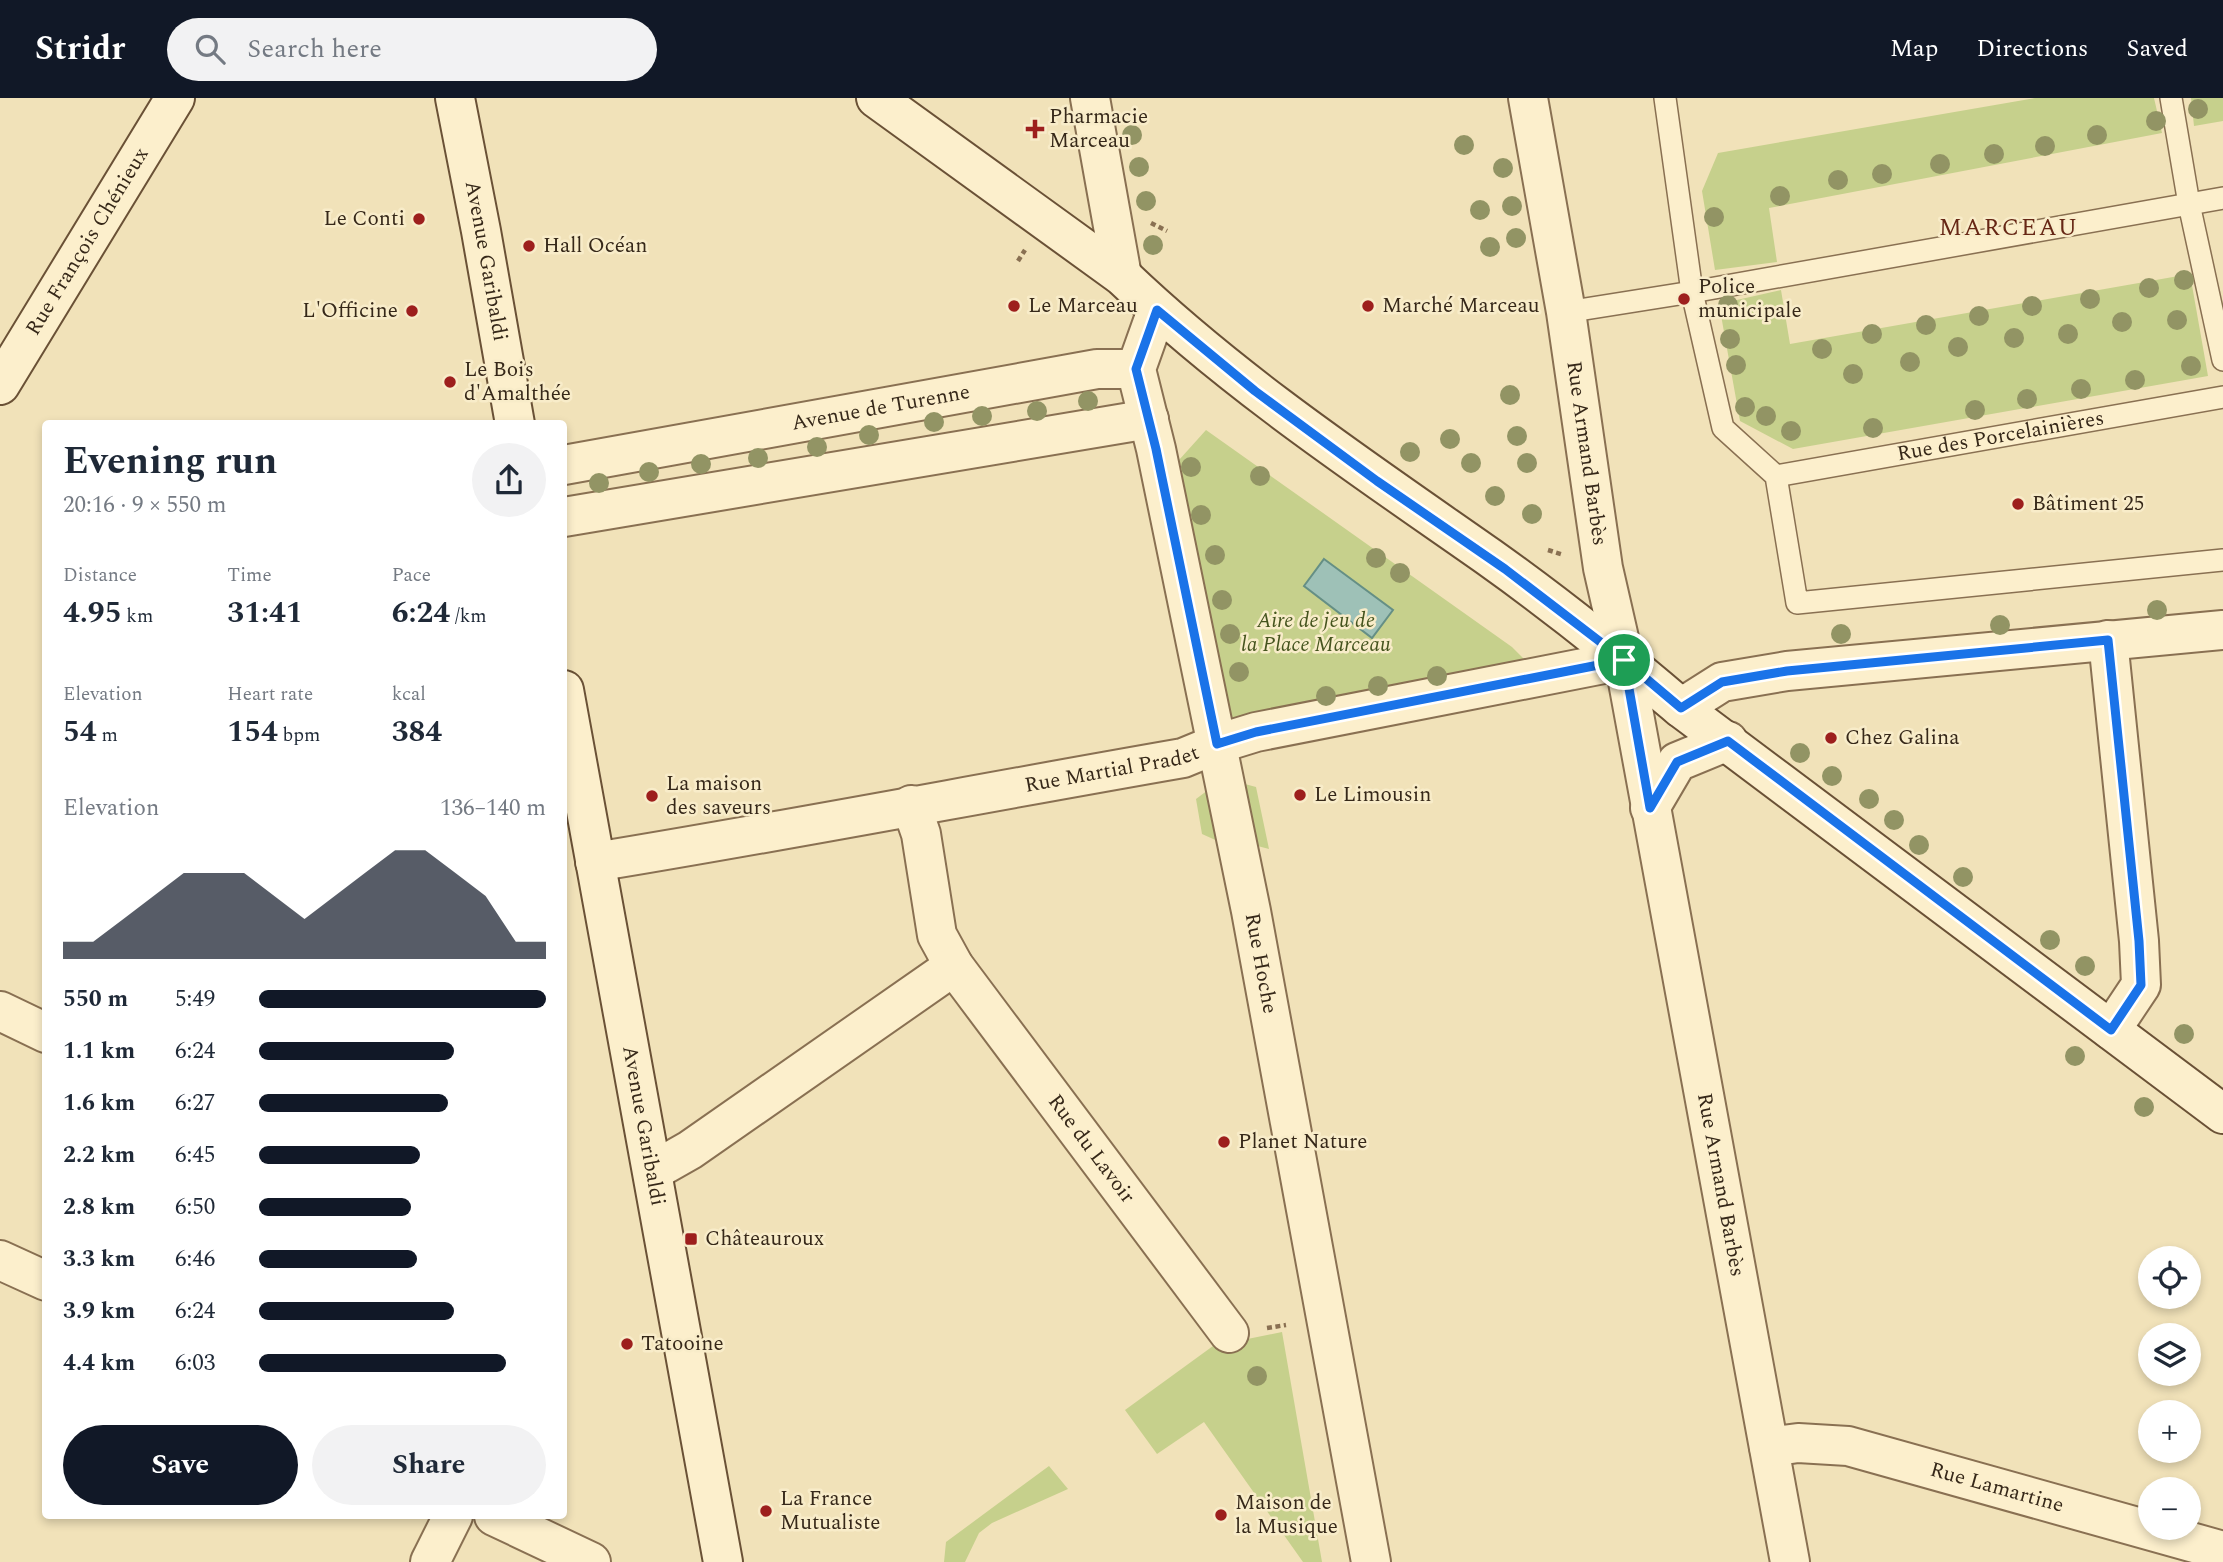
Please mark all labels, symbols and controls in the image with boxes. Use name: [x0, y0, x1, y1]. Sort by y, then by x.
search box: [167, 18, 657, 81]
text: Stridr: [35, 24, 125, 74]
text: Search here: [247, 29, 382, 69]
icon: search: [191, 30, 229, 68]
text: Map: [1890, 31, 1938, 67]
text: Directions: [1976, 31, 2088, 67]
text: Saved: [2126, 31, 2188, 67]
place label: Pharmacie Marceau: [1049, 101, 1148, 157]
marker: Pharmacie Marceau: [1027, 121, 1043, 137]
street label: Rue François Chénieux: [18, 141, 157, 342]
street label: Avenue Garibaldi: [456, 178, 516, 344]
place label: Le Conti: [323, 203, 405, 235]
district label: MARCEAU: [1939, 210, 2079, 246]
marker: Le Conti: [411, 211, 427, 227]
place label: Hall Océan: [543, 230, 648, 262]
marker: Hall Océan: [521, 238, 537, 254]
place label: Police municipale: [1698, 271, 1802, 327]
place label: Le Marceau: [1028, 290, 1138, 322]
place label: Marché Marceau: [1382, 290, 1540, 322]
marker: Police municipale: [1676, 291, 1692, 307]
place label: L'Officine: [302, 295, 398, 327]
marker: Le Marceau: [1006, 298, 1022, 314]
marker: Marché Marceau: [1360, 298, 1376, 314]
marker: L'Officine: [404, 303, 420, 319]
place label: Le Bois d'Amalthée: [464, 354, 571, 410]
street label: Rue Armand Barbès: [1557, 359, 1616, 548]
marker: Le Bois d'Amalthée: [442, 374, 458, 390]
street label: Avenue de Turenne: [789, 376, 973, 440]
street label: Rue des Porcelainières: [1894, 402, 2107, 470]
text: Evening run: [63, 433, 277, 491]
button: share: [472, 443, 546, 517]
text: 20:16 · 9 × 550 m: [63, 488, 227, 523]
place label: Bâtiment 25: [2032, 488, 2144, 520]
marker: Bâtiment 25: [2010, 496, 2026, 512]
text: Distance: [63, 561, 137, 590]
text: Time: [227, 561, 272, 590]
text: Pace: [392, 561, 431, 590]
text: 4.95: [63, 590, 122, 636]
text: 31:41: [227, 590, 303, 636]
text: 6:24: [392, 590, 450, 636]
text: km: [122, 602, 153, 631]
text: /km: [450, 602, 487, 631]
park label: Aire de jeu de la Place Marceau: [1241, 605, 1391, 661]
pin: [1594, 630, 1654, 690]
icon: arrive: [1605, 641, 1643, 679]
text: Elevation: [63, 680, 143, 709]
text: Heart rate: [227, 680, 313, 709]
text: kcal: [392, 680, 426, 709]
text: 54: [63, 709, 97, 755]
text: 154: [227, 709, 278, 755]
text: 384: [392, 709, 442, 755]
text: m: [97, 721, 118, 750]
text: bpm: [278, 721, 320, 750]
place label: Chez Galina: [1845, 722, 1960, 754]
marker: Chez Galina: [1823, 730, 1839, 746]
street label: Rue Martial Pradet: [1022, 737, 1204, 802]
place label: La maison des saveurs: [666, 768, 771, 824]
place label: Le Limousin: [1314, 779, 1432, 811]
marker: Le Limousin: [1292, 787, 1308, 803]
marker: La maison des saveurs: [644, 788, 660, 804]
text: Elevation: [63, 791, 159, 826]
text: 136–140 m: [440, 791, 546, 826]
street label: Rue Hoche: [1236, 910, 1286, 1016]
text: 550 m: [63, 982, 128, 1017]
text: 5:49: [175, 982, 215, 1017]
text: 1.1 km: [63, 1034, 135, 1069]
text: 6:24: [175, 1034, 215, 1069]
street label: Avenue Garibaldi: [613, 1043, 674, 1209]
text: 1.6 km: [63, 1086, 135, 1121]
text: 6:27: [175, 1086, 215, 1121]
street label: Rue du Lavoir: [1039, 1087, 1143, 1211]
street label: Rue Armand Barbès: [1688, 1090, 1753, 1279]
place label: Planet Nature: [1238, 1126, 1367, 1158]
marker: Planet Nature: [1216, 1134, 1232, 1150]
text: 2.2 km: [63, 1138, 135, 1173]
text: 6:45: [175, 1138, 215, 1173]
text: 2.8 km: [63, 1190, 135, 1225]
text: 6:50: [175, 1190, 215, 1225]
place label: Châteauroux: [705, 1223, 824, 1255]
marker: Châteauroux: [683, 1231, 699, 1247]
text: 3.3 km: [63, 1242, 135, 1277]
text: 6:46: [175, 1242, 215, 1277]
map controls: [2138, 1246, 2201, 1540]
button: locate: [2138, 1246, 2201, 1309]
text: 3.9 km: [63, 1294, 135, 1329]
text: 6:24: [175, 1294, 215, 1329]
button: layers: [2138, 1323, 2201, 1386]
place label: Tatooine: [641, 1328, 724, 1360]
marker: Tatooine: [619, 1336, 635, 1352]
text: 4.4 km: [63, 1346, 135, 1381]
text: 6:03: [175, 1346, 215, 1381]
button: +: [2138, 1400, 2201, 1463]
button: Save: [63, 1425, 298, 1505]
button: Share: [312, 1425, 546, 1505]
street label: Rue Lamartine: [1926, 1454, 2068, 1522]
button: −: [2138, 1477, 2201, 1540]
place label: La France Mutualiste: [780, 1483, 881, 1539]
place label: Maison de la Musique: [1235, 1487, 1338, 1543]
marker: La France Mutualiste: [758, 1503, 774, 1519]
marker: Maison de la Musique: [1213, 1507, 1229, 1523]

